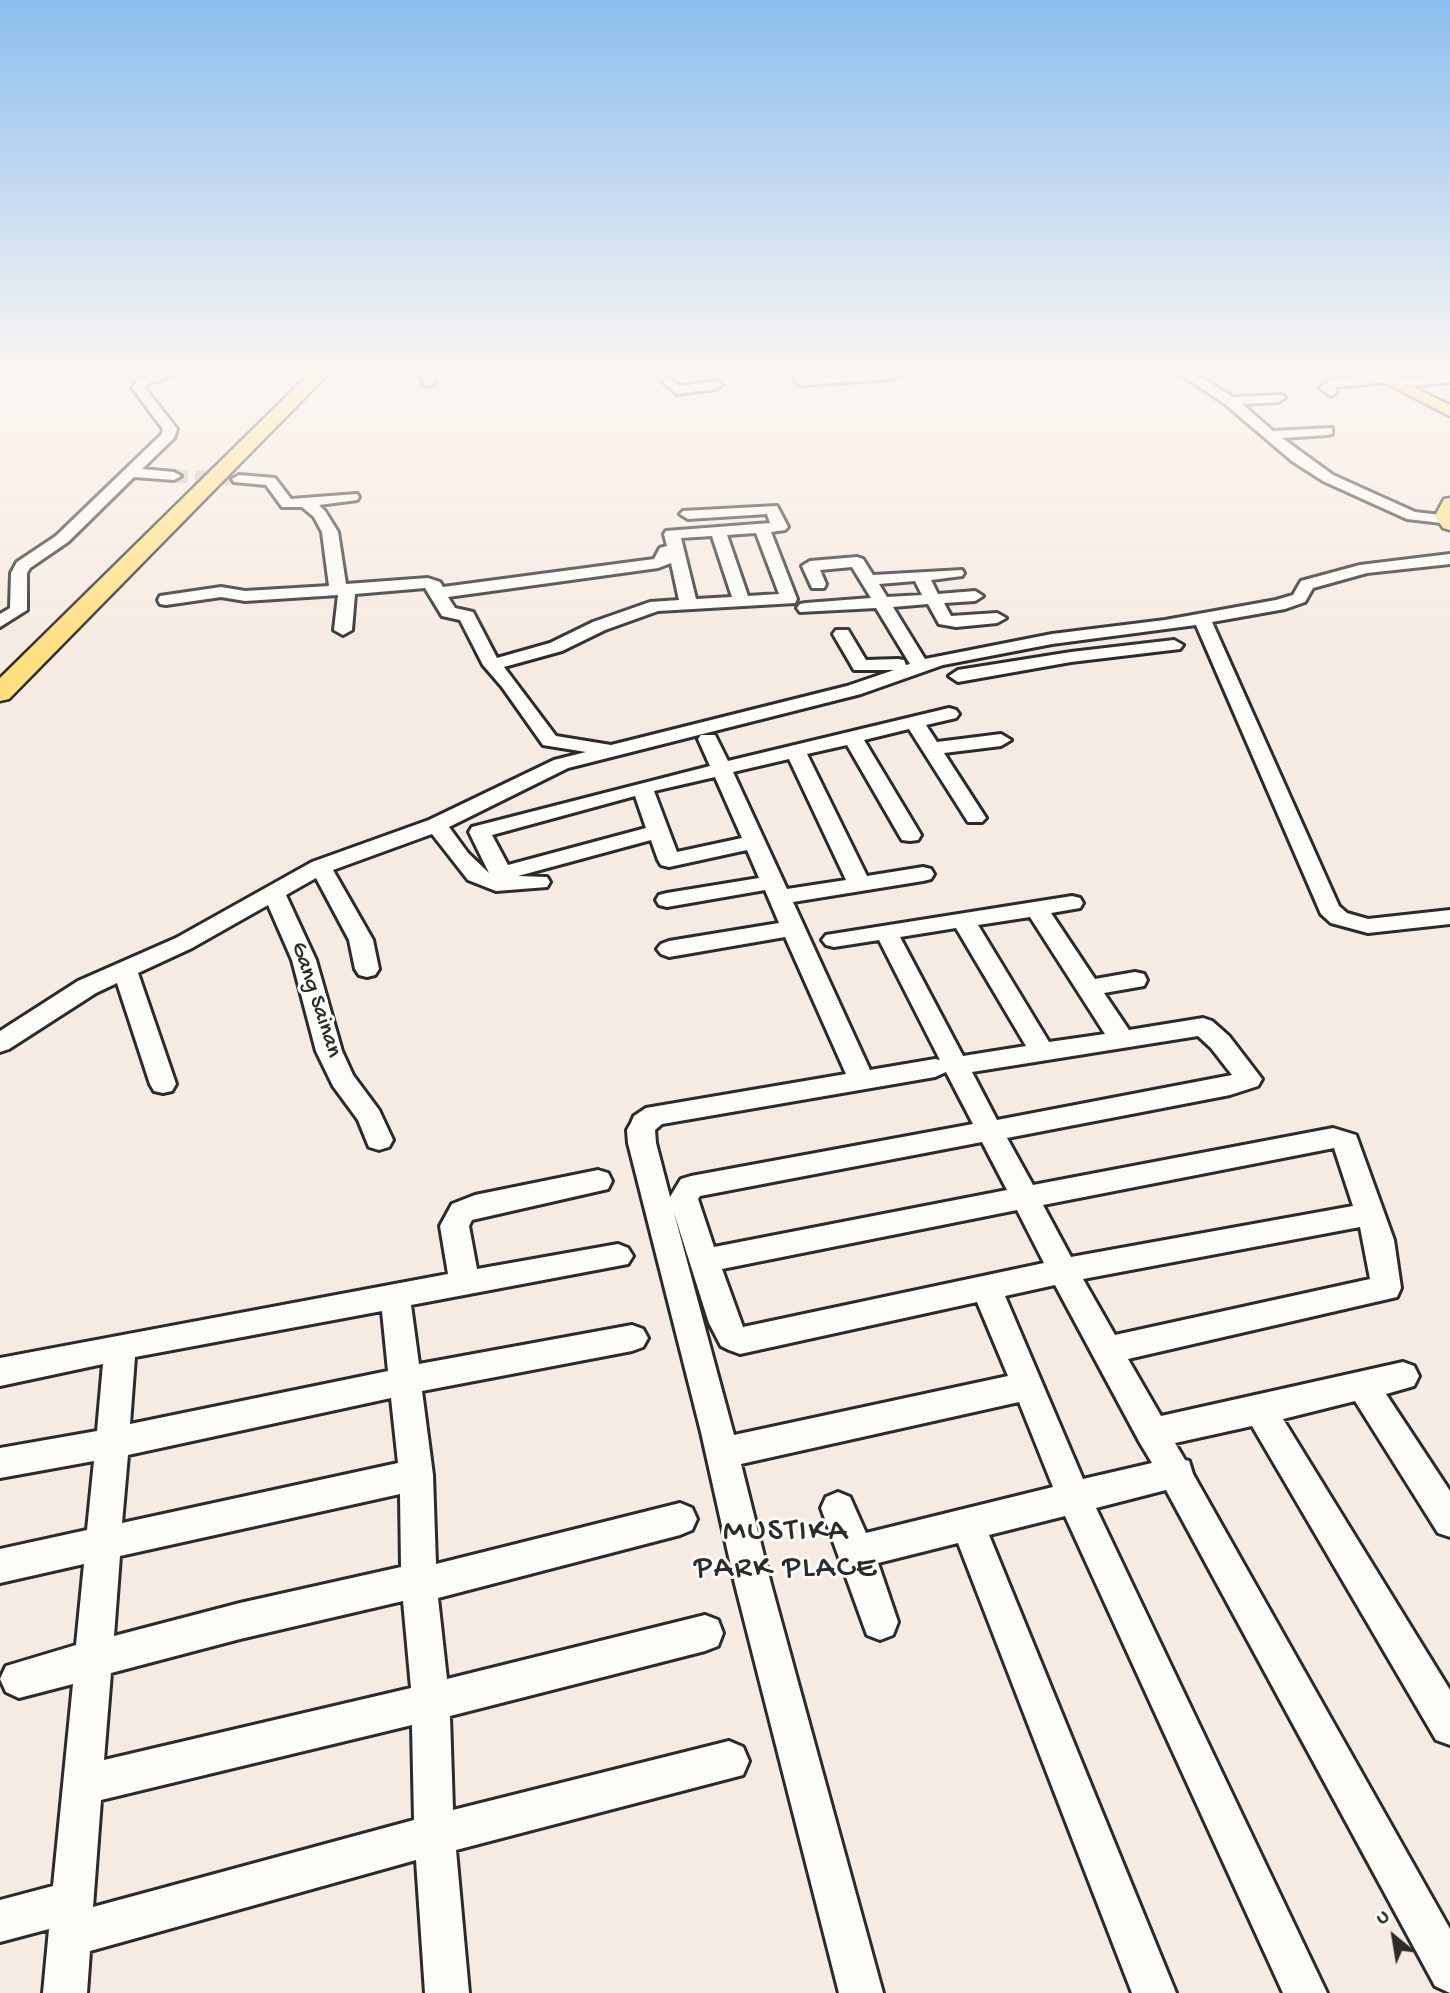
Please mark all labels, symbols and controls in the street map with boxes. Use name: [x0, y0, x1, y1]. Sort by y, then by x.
street label: Gang Sainan: [283, 939, 347, 1061]
district label: MUSTIKA PARK PLACE: [695, 1514, 877, 1589]
north arrow: [1359, 1902, 1429, 1972]
text: U: [1373, 1906, 1394, 1931]

